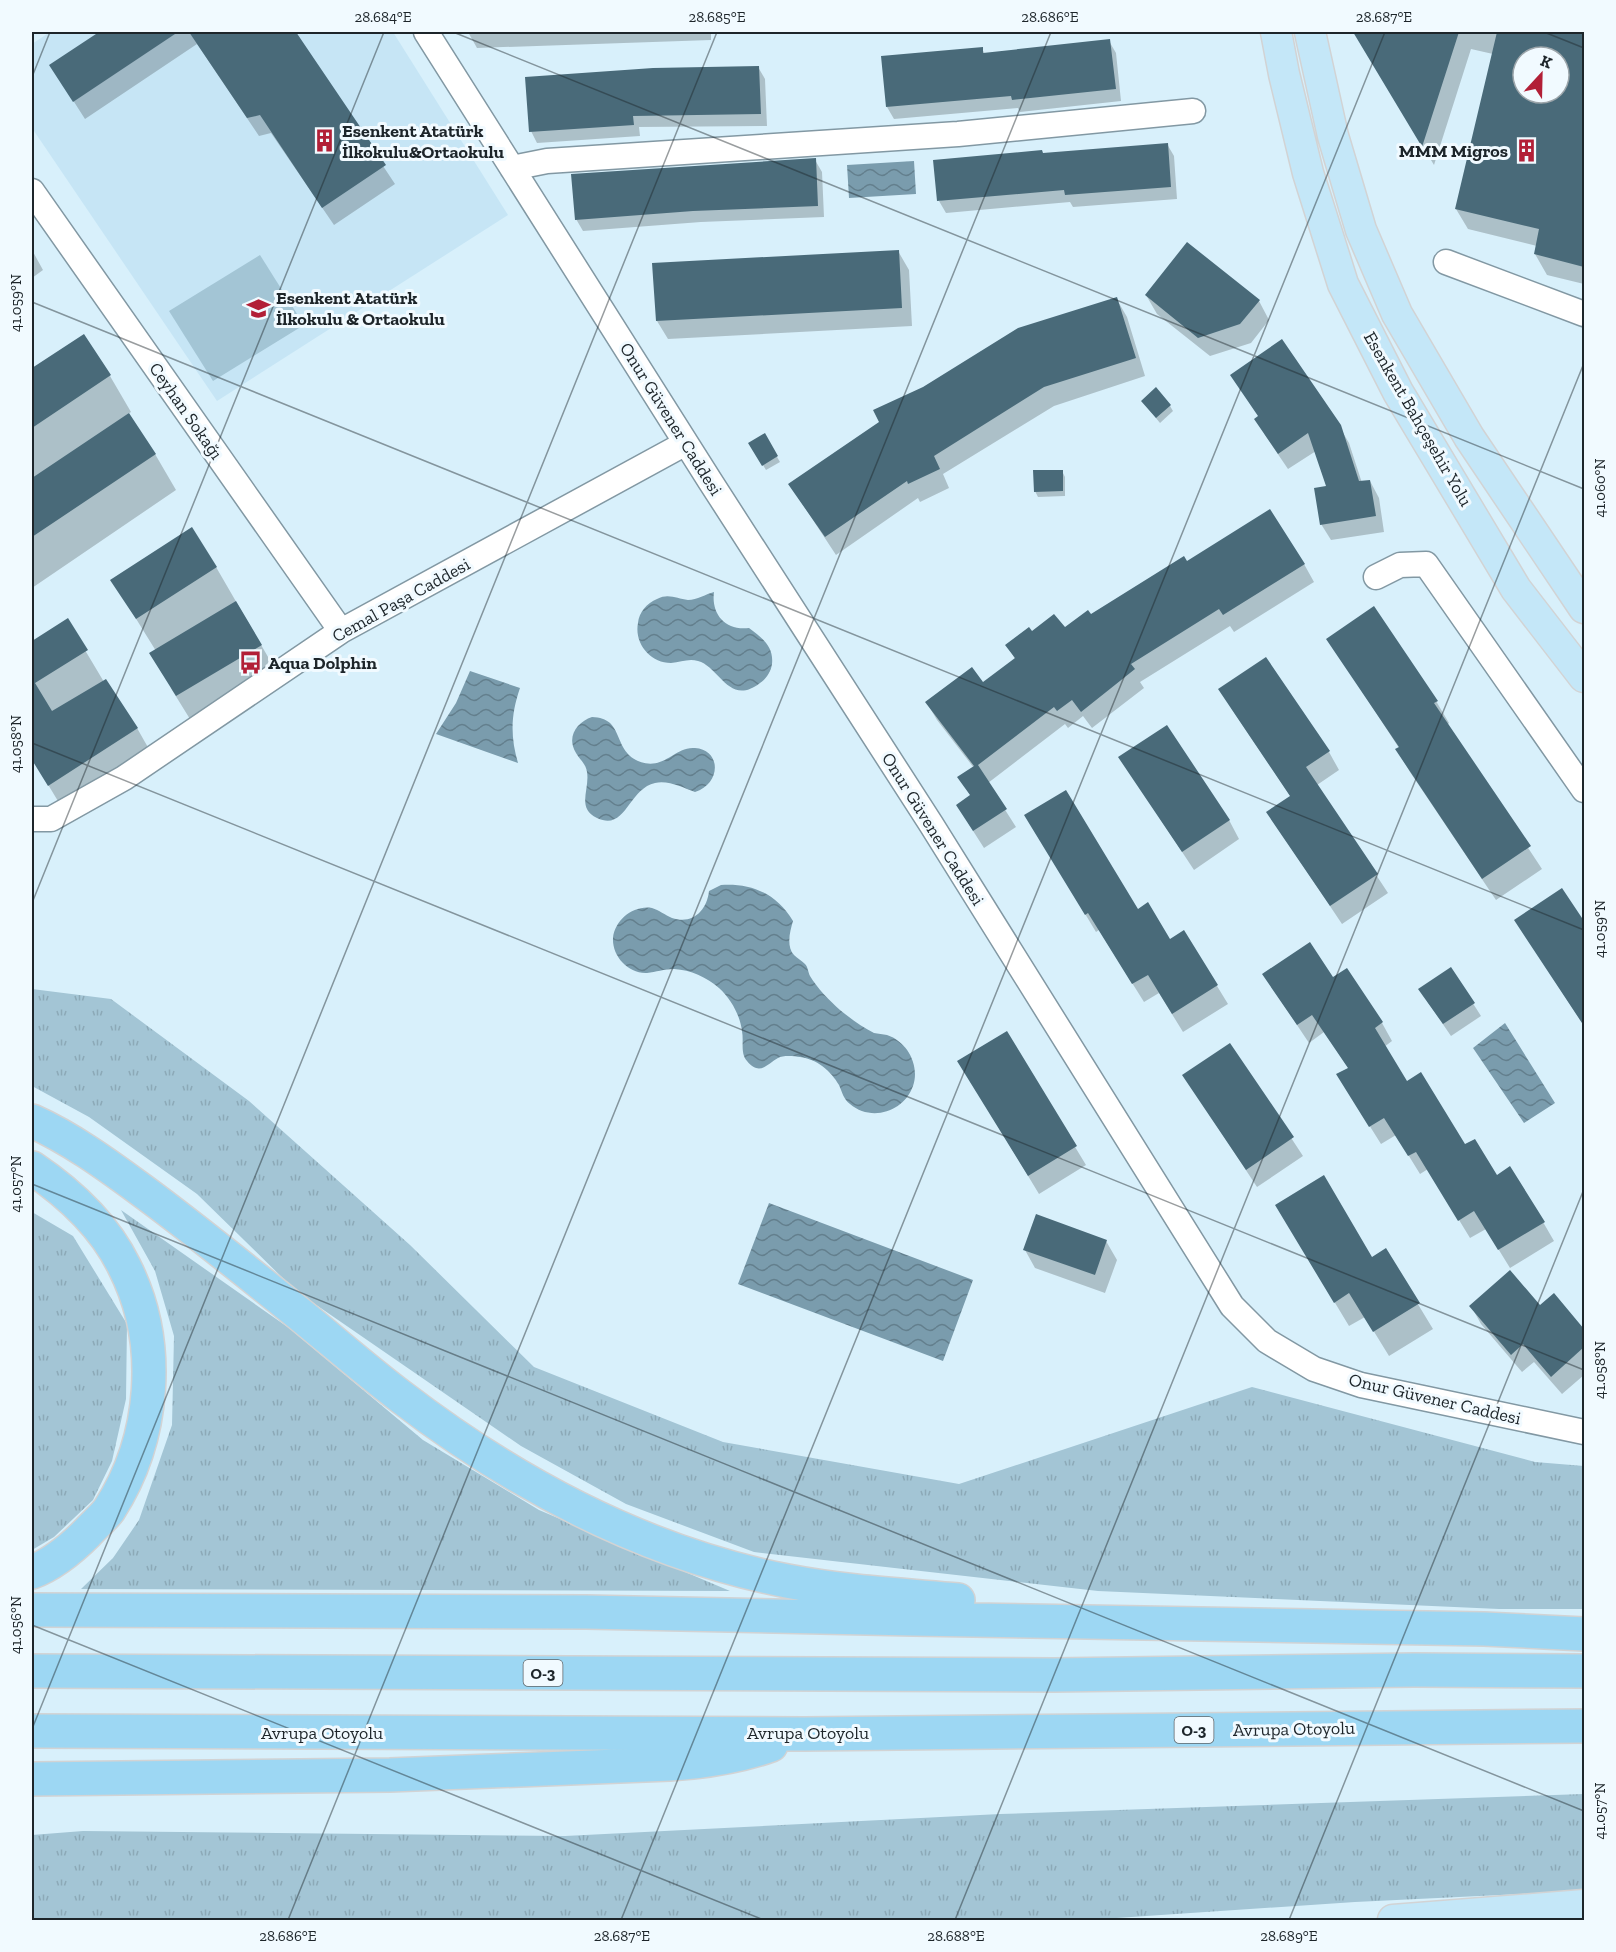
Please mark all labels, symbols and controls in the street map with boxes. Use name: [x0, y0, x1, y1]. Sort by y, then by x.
text: 28.684°E: [354, 8, 412, 26]
text: 28.685°E: [688, 8, 746, 26]
text: 28.686°E: [1021, 8, 1079, 26]
text: 28.687°E: [1356, 8, 1412, 26]
north arrow: [1511, 45, 1571, 105]
text: K: [1538, 51, 1555, 72]
place label: Esenkent Atatürk İlkokulu&Ortaokulu: [342, 120, 505, 163]
building icon: Esenkent Atatürk İlkokulu&Ortaokulu: [311, 128, 337, 154]
building icon: MMM Migros: [1513, 138, 1539, 164]
place label: MMM Migros: [1399, 140, 1508, 162]
text: 41.059°N: [7, 274, 25, 332]
place label: Esenkent Atatürk İlkokulu & Ortaokulu: [276, 287, 445, 330]
school or university icon: Esenkent Atatürk İlkokulu & Ortaokulu: [245, 295, 271, 321]
street label: Esenkent Bahçeşehir Yolu: [1359, 328, 1477, 510]
street label: Onur Güvener Caddesi: [615, 338, 727, 500]
street label: Ceyhan Sokağı: [144, 358, 228, 464]
text: 41.060°N: [1591, 458, 1609, 518]
street label: Cemal Paşa Caddesi: [328, 553, 474, 647]
bus stop icon: Aqua Dolphin: [237, 650, 263, 676]
place label: Aqua Dolphin: [268, 652, 377, 674]
text: 41.058°N: [7, 715, 25, 773]
street label: Onur Güvener Caddesi: [877, 748, 989, 910]
text: 41.059°N: [1591, 900, 1609, 958]
text: 41.057°N: [7, 1155, 25, 1213]
text: 41.058°N: [1591, 1341, 1609, 1399]
street label: Onur Güvener Caddesi: [1347, 1368, 1523, 1430]
text: 41.056°N: [7, 1596, 25, 1654]
road number: O-3: [524, 1660, 562, 1686]
road number: O-3: [1174, 1717, 1214, 1743]
street label: Avrupa Otoyolu: [1233, 1717, 1355, 1741]
street label: Avrupa Otoyolu: [261, 1722, 383, 1744]
street label: Avrupa Otoyolu: [747, 1722, 869, 1744]
text: 41.057°N: [1591, 1782, 1609, 1840]
text: 28.686°E: [259, 1927, 317, 1945]
text: 28.687°E: [594, 1927, 650, 1945]
text: 28.688°E: [927, 1927, 985, 1945]
text: 28.689°E: [1260, 1927, 1318, 1945]

